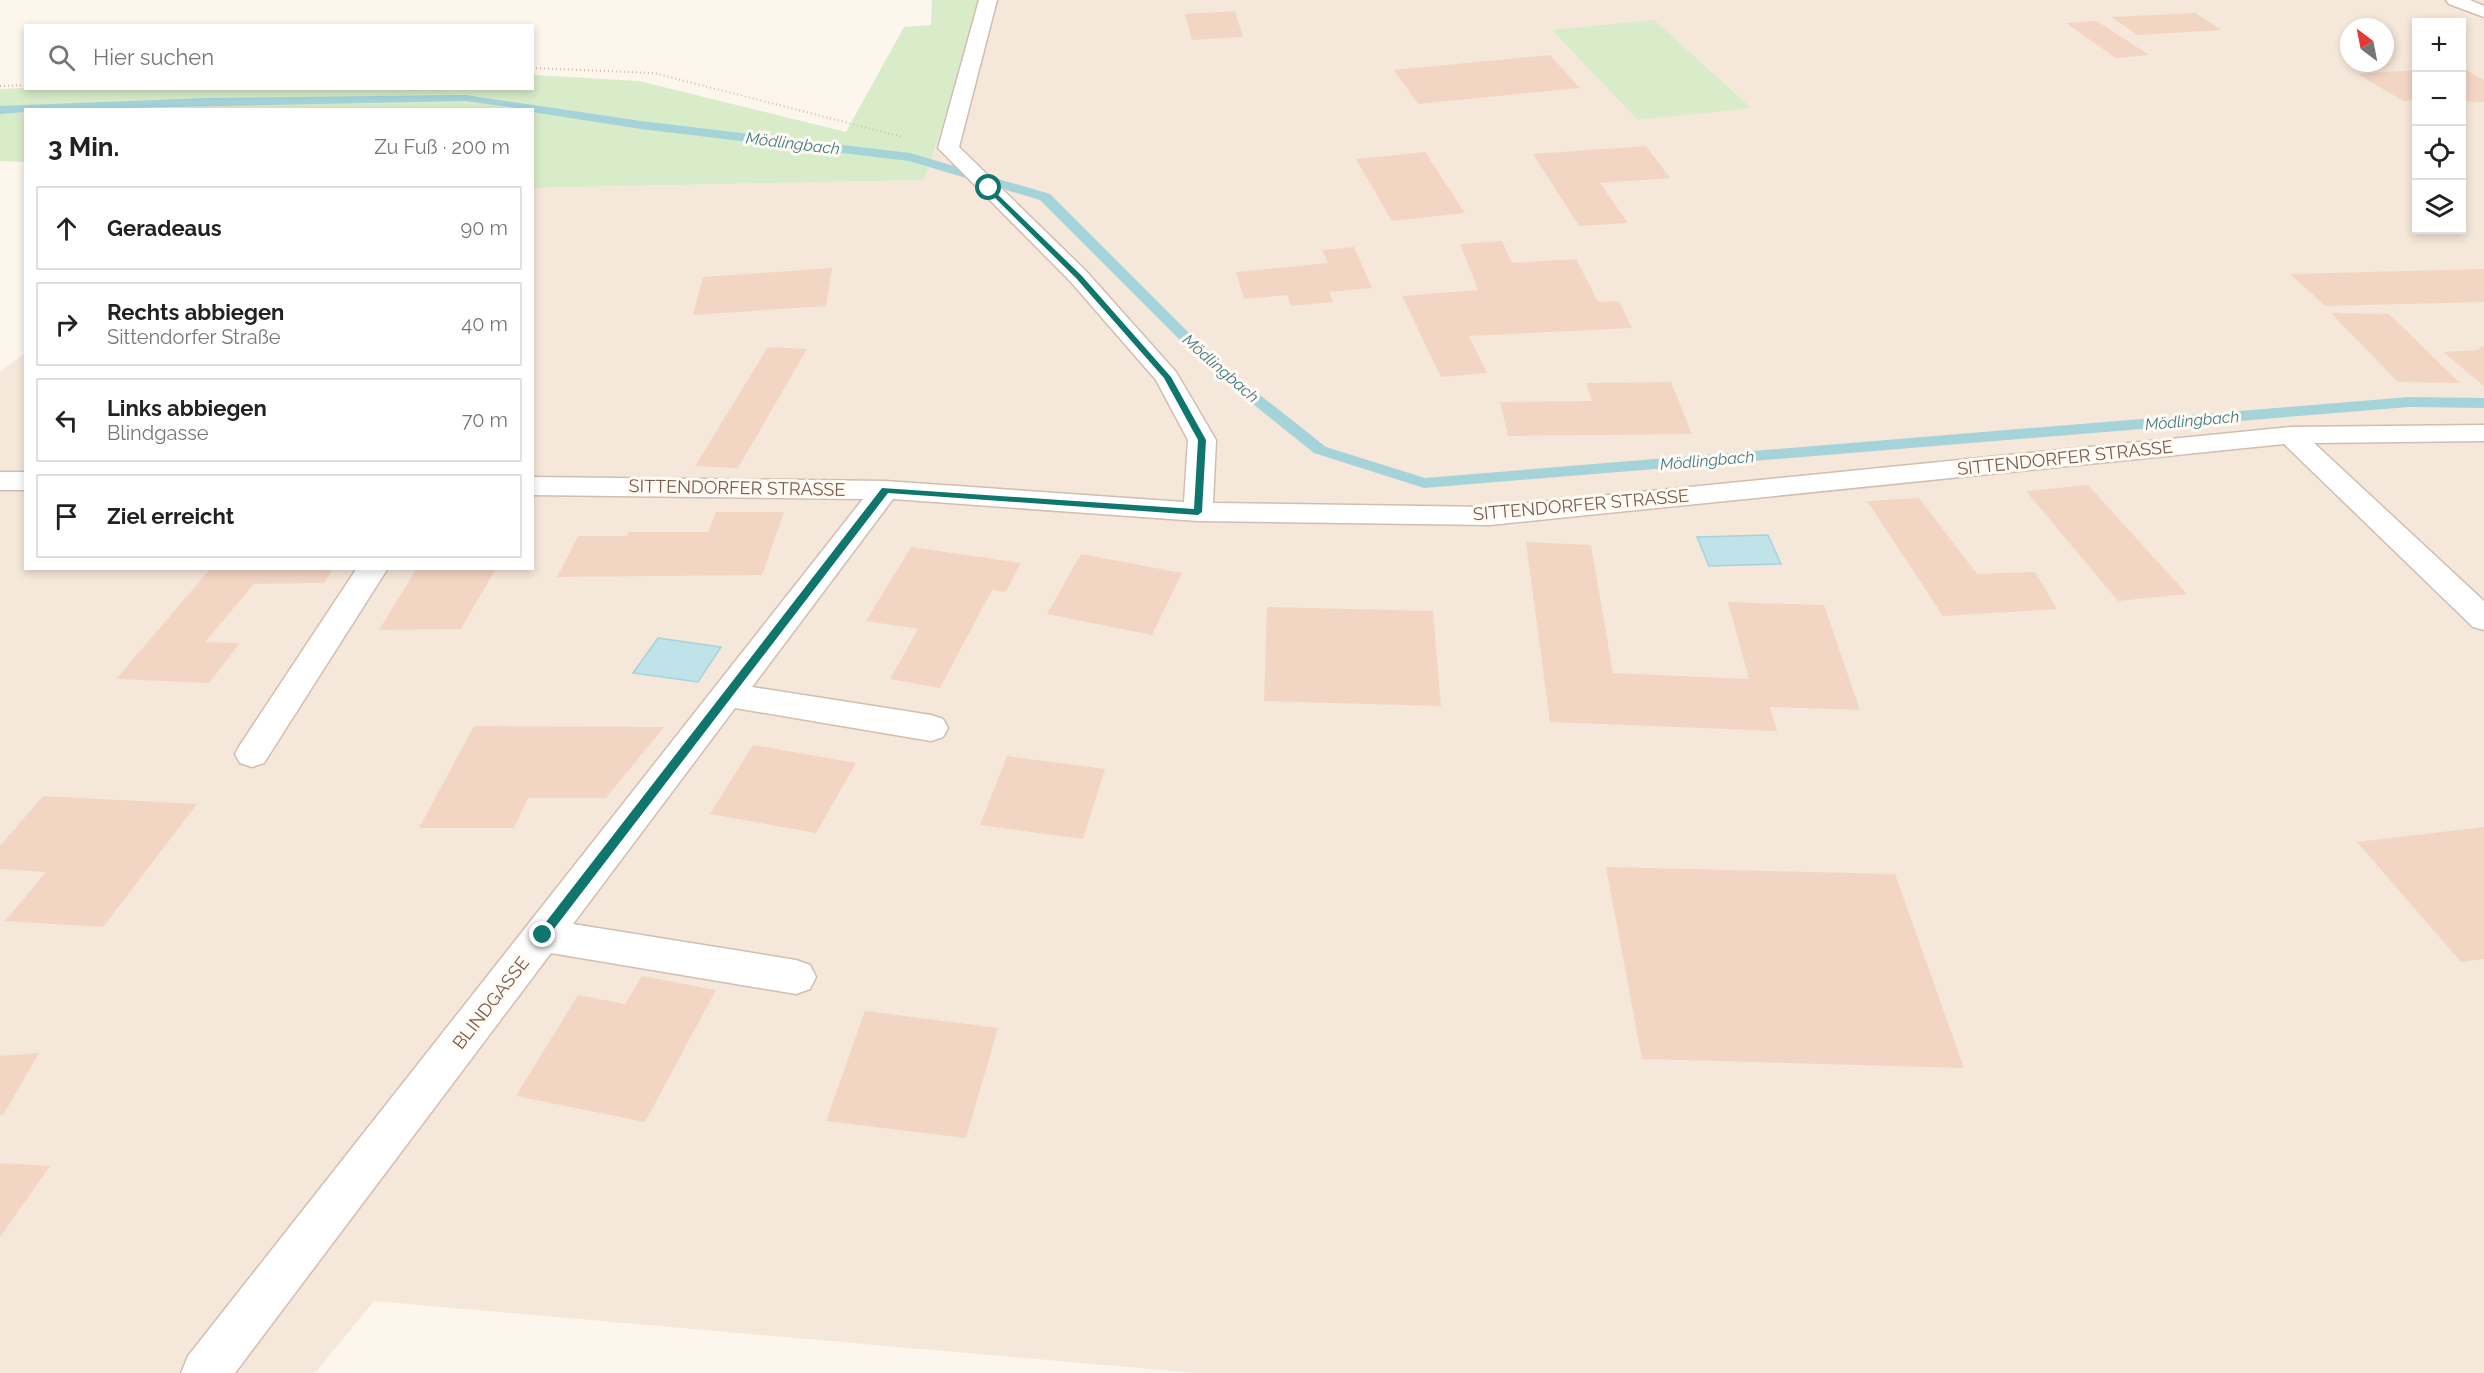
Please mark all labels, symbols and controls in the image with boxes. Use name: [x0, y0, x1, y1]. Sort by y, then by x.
north arrow: [2340, 18, 2394, 72]
map controls: [2412, 18, 2466, 234]
button: +: [2412, 18, 2466, 72]
search box: [24, 24, 534, 90]
icon: search: [45, 41, 78, 74]
text: Hier suchen: [93, 44, 214, 70]
button: −: [2412, 72, 2466, 126]
button: locate: [2412, 126, 2466, 180]
water label: Mödlingbach: [745, 128, 841, 159]
text: 3 Min.: [48, 132, 119, 162]
text: Zu Fuß · 200 m: [374, 135, 510, 159]
route start: [975, 174, 1001, 200]
button: layers: [2412, 180, 2466, 234]
icon: ahead: [50, 212, 83, 245]
text: Geradeaus: [107, 215, 222, 241]
text: 90 m: [461, 216, 508, 240]
text: Rechts abbiegen: [107, 299, 284, 325]
icon: right: [50, 308, 83, 341]
text: 40 m: [461, 312, 508, 336]
text: Sittendorfer Straße: [107, 325, 280, 349]
water label: Mödlingbach: [1179, 330, 1263, 407]
text: Links abbiegen: [107, 395, 267, 421]
icon: left: [50, 404, 83, 437]
water label: Mödlingbach: [2144, 407, 2240, 434]
text: 70 m: [462, 408, 508, 432]
text: Blindgasse: [107, 421, 209, 445]
street label: SITTENDORFER STRASSE: [1956, 436, 2174, 479]
water label: Mödlingbach: [1659, 447, 1755, 474]
street label: SITTENDORFER STRASSE: [629, 475, 846, 500]
street label: SITTENDORFER STRASSE: [1472, 485, 1690, 524]
icon: arrive: [50, 500, 83, 533]
text: Ziel erreicht: [107, 503, 234, 529]
route end: [529, 921, 555, 947]
street label: BLINDGASSE: [448, 952, 533, 1053]

